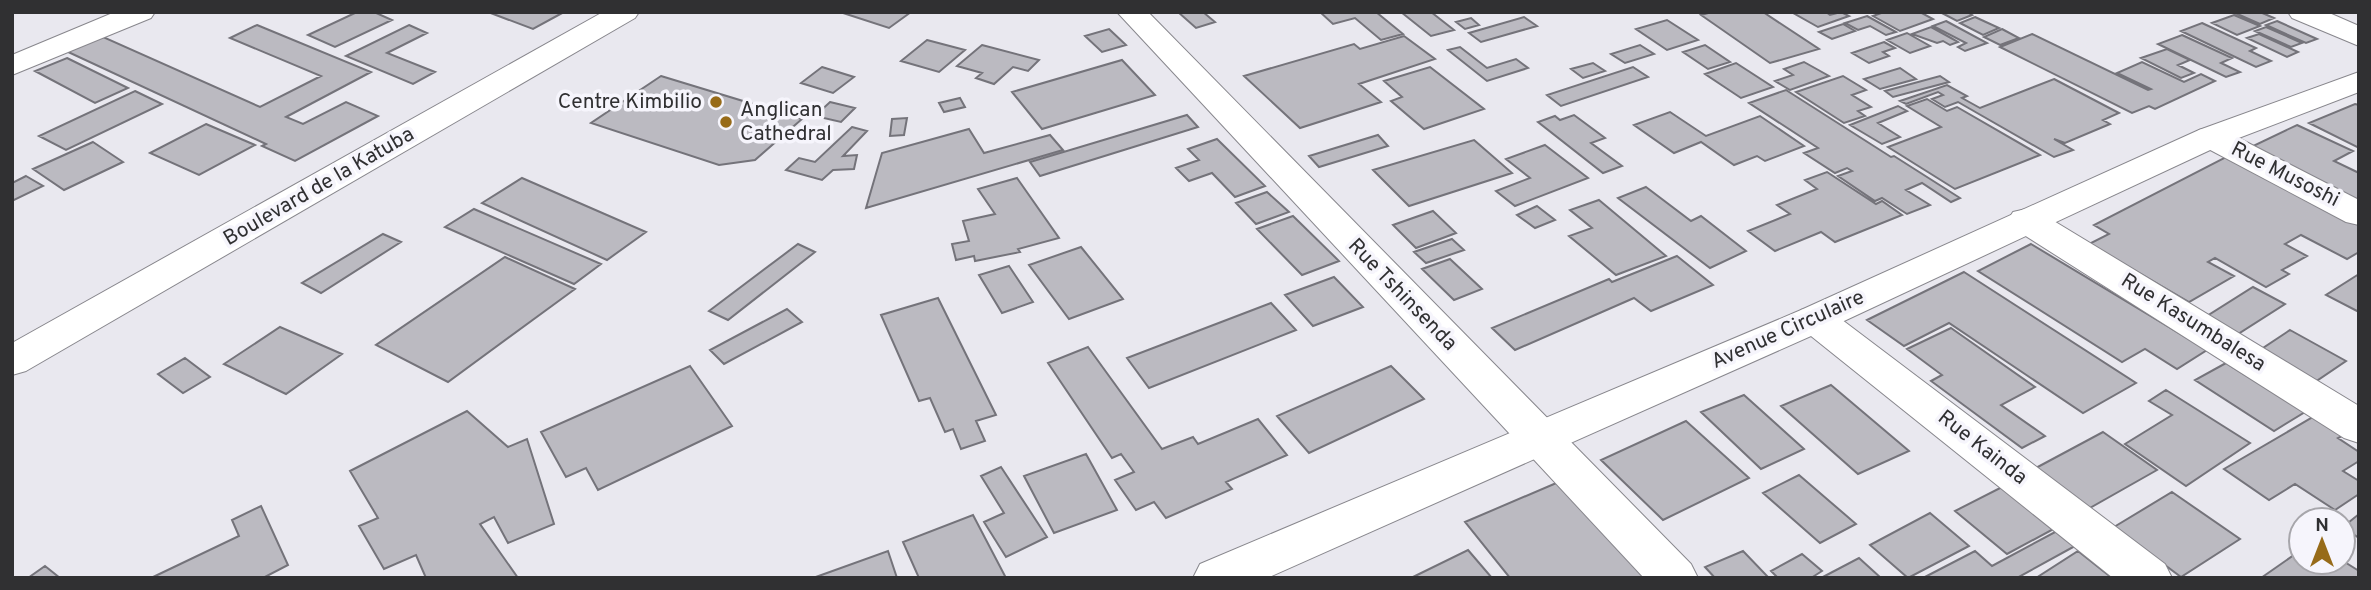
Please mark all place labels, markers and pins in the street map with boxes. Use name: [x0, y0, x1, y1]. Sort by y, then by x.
place label: Centre Kimbilio: [558, 89, 702, 116]
marker: Centre Kimbilio: [708, 94, 724, 110]
place label: Anglican Cathedral: [740, 97, 832, 148]
marker: Anglican Cathedral: [718, 114, 734, 130]

